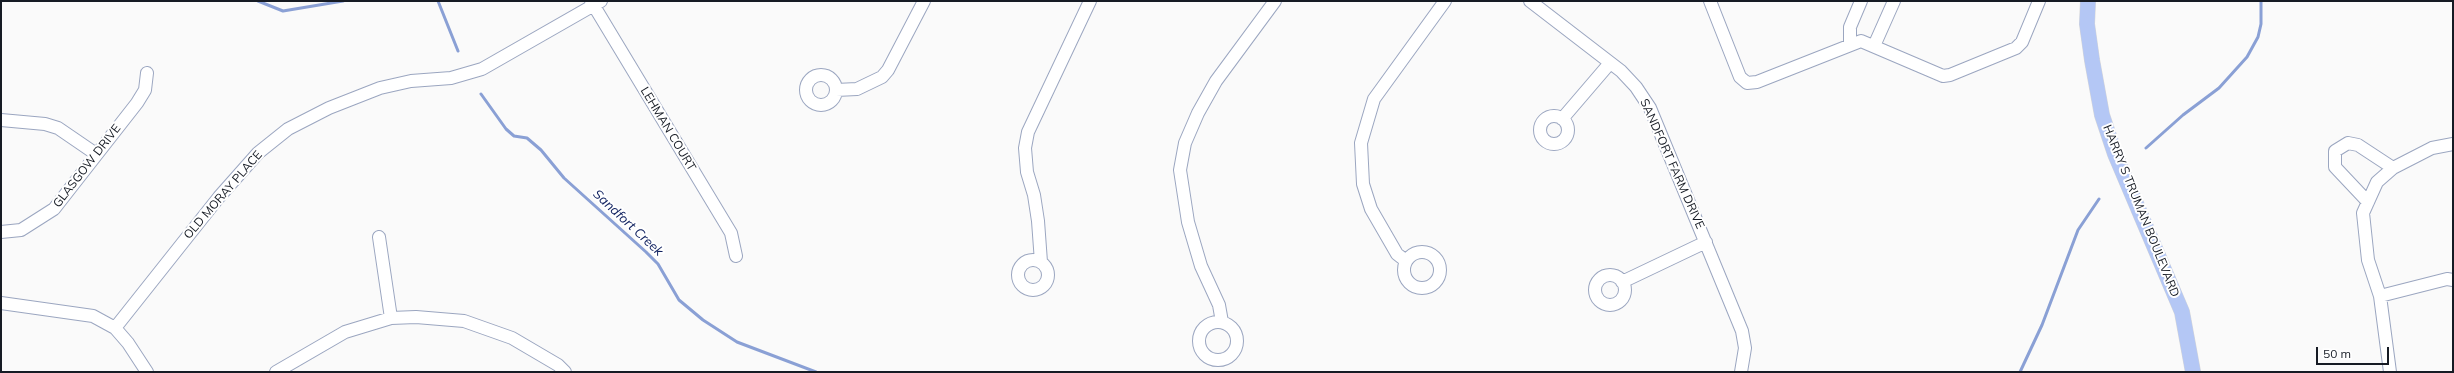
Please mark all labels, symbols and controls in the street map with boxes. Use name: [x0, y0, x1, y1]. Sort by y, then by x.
street label: LEHMAN COURT: [637, 84, 699, 174]
street label: SANDFORT FARM DRIVE: [1637, 97, 1707, 231]
street label: GLASGOW DRIVE: [50, 122, 124, 210]
street label: HARRY S TRUMAN BOULEVARD: [2100, 123, 2182, 299]
street label: OLD MORAY PLACE: [181, 148, 265, 242]
water label: Sandfort Creek: [590, 186, 666, 260]
scale bar: [2318, 339, 2391, 365]
text: 50 m: [2323, 346, 2351, 361]

